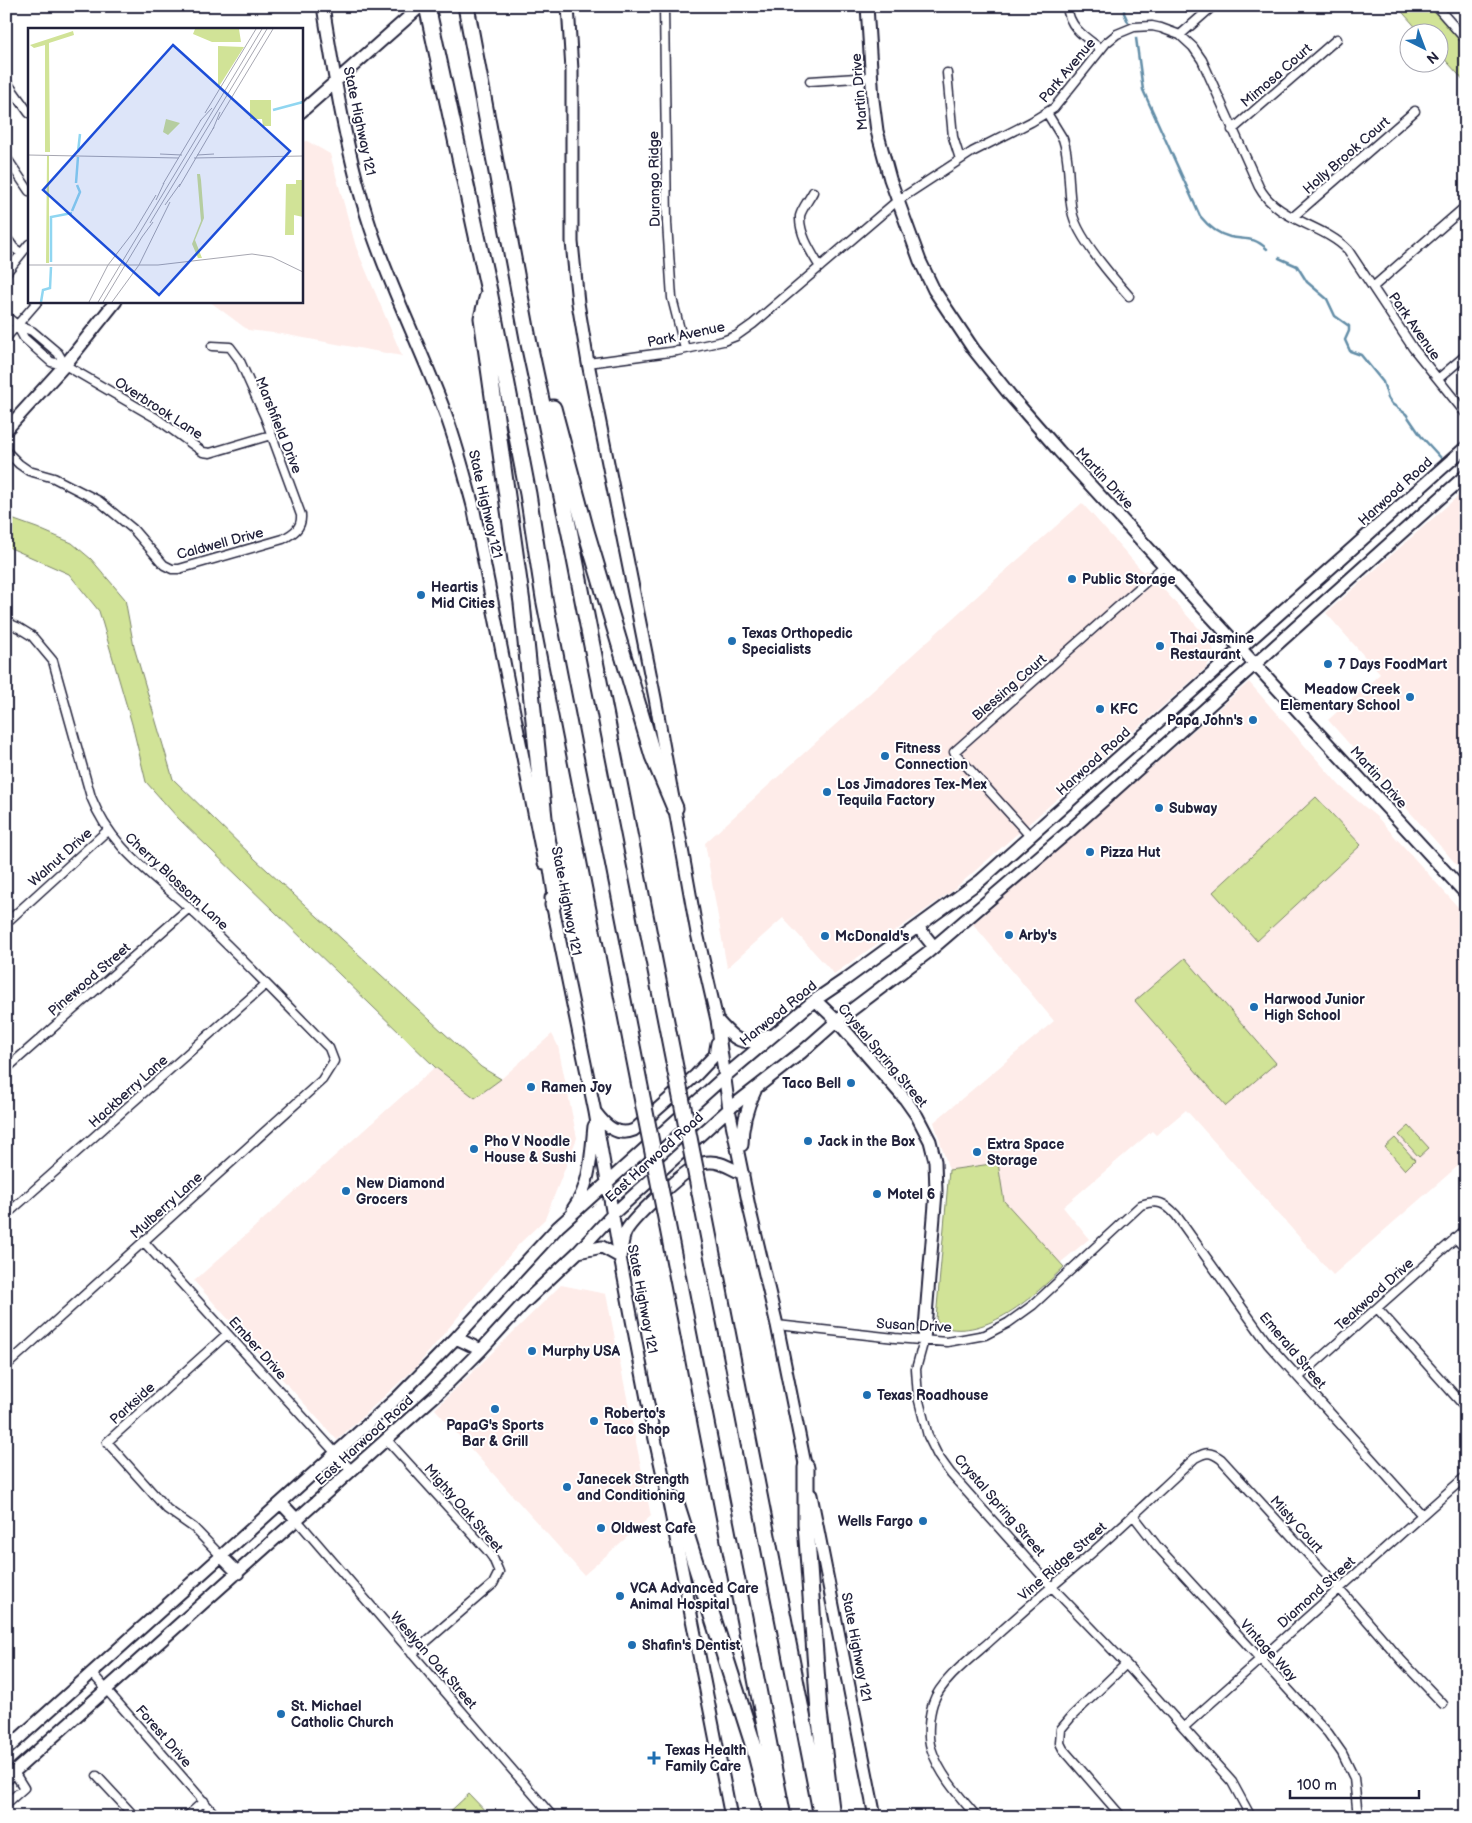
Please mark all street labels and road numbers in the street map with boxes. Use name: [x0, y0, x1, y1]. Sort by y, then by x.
street label: Park Avenue: [1036, 35, 1099, 106]
street label: Mimosa Court: [1237, 39, 1316, 111]
street label: Martin Drive: [848, 53, 871, 131]
street label: State Highway 121: [340, 65, 379, 177]
street label: Holly Brook Court: [1299, 113, 1394, 198]
street label: Durango Ridge: [645, 131, 664, 227]
street label: Park Avenue: [1385, 289, 1444, 363]
street label: Park Avenue: [646, 318, 726, 351]
street label: Overbrook Lane: [112, 374, 206, 443]
street label: Marshfield Drive: [251, 374, 306, 476]
street label: Martin Drive: [1072, 444, 1137, 512]
street label: State Highway 121: [465, 448, 506, 560]
street label: Harwood Road: [1355, 454, 1436, 529]
street label: Caldwell Drive: [175, 524, 265, 563]
street label: Blessing Court: [969, 650, 1050, 724]
street label: Harwood Road: [1053, 724, 1134, 799]
street label: Martin Drive: [1346, 743, 1411, 812]
street label: Walnut Drive: [25, 824, 96, 890]
street label: Cherry Blossom Lane: [121, 829, 232, 934]
street label: State Highway 121: [548, 845, 585, 957]
street label: Pinewood Street: [45, 939, 134, 1020]
street label: Harwood Road: [736, 977, 820, 1050]
street label: Crystal Spring Street: [834, 1000, 931, 1111]
street label: Hackberry Lane: [85, 1051, 171, 1131]
street label: East Harwood Road: [602, 1109, 707, 1206]
street label: Mulberry Lane: [127, 1169, 206, 1242]
street label: State Highway 121: [624, 1243, 661, 1355]
street label: Teakwood Drive: [1332, 1255, 1417, 1334]
street label: Emerald Street: [1256, 1309, 1330, 1393]
street label: Ember Drive: [225, 1313, 290, 1383]
street label: Susan Drive: [876, 1315, 952, 1336]
street label: Parkside: [106, 1379, 158, 1428]
street label: East Harwood Road: [312, 1392, 417, 1489]
street label: Crystal Spring Street: [951, 1451, 1049, 1561]
street label: Mighty Oak Street: [421, 1461, 507, 1557]
street label: Misty Court: [1267, 1492, 1327, 1557]
street label: Vine Ridge Street: [1015, 1518, 1111, 1604]
street label: Diamond Street: [1274, 1553, 1359, 1632]
street label: State Highway 121: [838, 1591, 875, 1703]
street label: Weslyan Oak Street: [387, 1608, 481, 1713]
street label: Vintage Way: [1236, 1616, 1301, 1685]
street label: Forest Drive: [132, 1702, 195, 1771]

